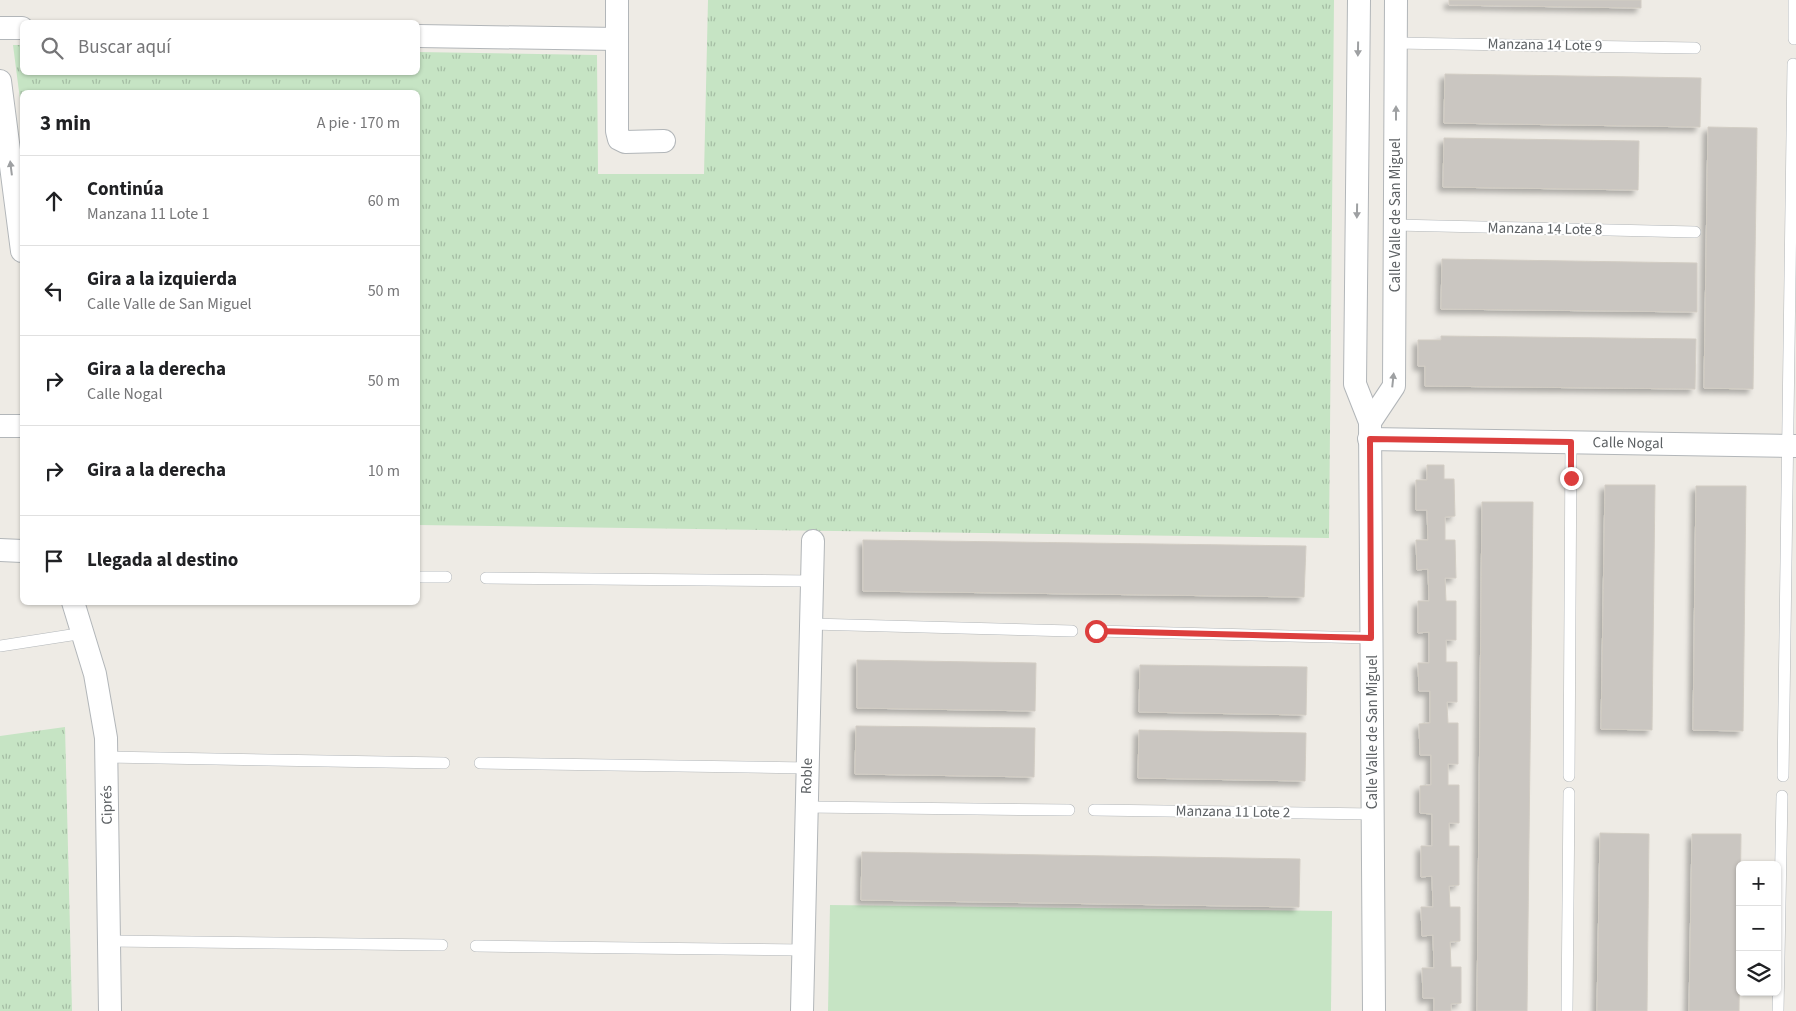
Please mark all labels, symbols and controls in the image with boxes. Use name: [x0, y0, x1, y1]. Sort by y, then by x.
search box: [20, 20, 420, 75]
icon: search: [38, 34, 66, 62]
text: Buscar aquí: [78, 34, 171, 61]
street label: Manzana 14 Lote 9: [1487, 34, 1603, 56]
one-way arrow: [1354, 41, 1362, 57]
one-way arrow: [1392, 105, 1400, 121]
text: 3 min: [40, 108, 91, 138]
text: A pie · 170 m: [317, 112, 400, 134]
street label: Calle Valle de San Miguel: [1385, 138, 1406, 292]
one-way arrow: [7, 159, 15, 175]
text: Continúa: [87, 176, 164, 203]
icon: ahead: [40, 187, 68, 215]
text: 60 m: [368, 190, 400, 212]
text: Manzana 11 Lote 1: [87, 203, 209, 225]
one-way arrow: [1353, 203, 1361, 219]
street label: Manzana 14 Lote 8: [1487, 218, 1603, 240]
text: Gira a la izquierda: [87, 266, 237, 293]
icon: left: [40, 277, 68, 305]
text: 50 m: [368, 280, 400, 302]
text: Calle Valle de San Miguel: [87, 293, 252, 315]
text: Gira a la derecha: [87, 356, 226, 383]
icon: right: [40, 367, 68, 395]
text: 50 m: [368, 370, 400, 392]
one-way arrow: [1389, 372, 1397, 388]
text: Calle Nogal: [87, 383, 162, 405]
street label: Calle Nogal: [1592, 432, 1664, 454]
icon: right: [40, 457, 68, 485]
text: Gira a la derecha: [87, 457, 226, 484]
text: 10 m: [368, 460, 400, 482]
route end: [1560, 467, 1583, 490]
icon: arrive: [40, 547, 68, 575]
text: Llegada al destino: [87, 547, 238, 574]
route start: [1085, 620, 1108, 643]
street label: Calle Valle de San Miguel: [1362, 655, 1383, 809]
street label: Roble: [796, 758, 818, 794]
street label: Ciprés: [96, 785, 118, 825]
street label: Manzana 11 Lote 2: [1175, 801, 1291, 823]
map controls: [1736, 861, 1781, 996]
button: +: [1736, 861, 1781, 906]
button: −: [1736, 906, 1781, 951]
button: layers: [1736, 951, 1781, 996]

